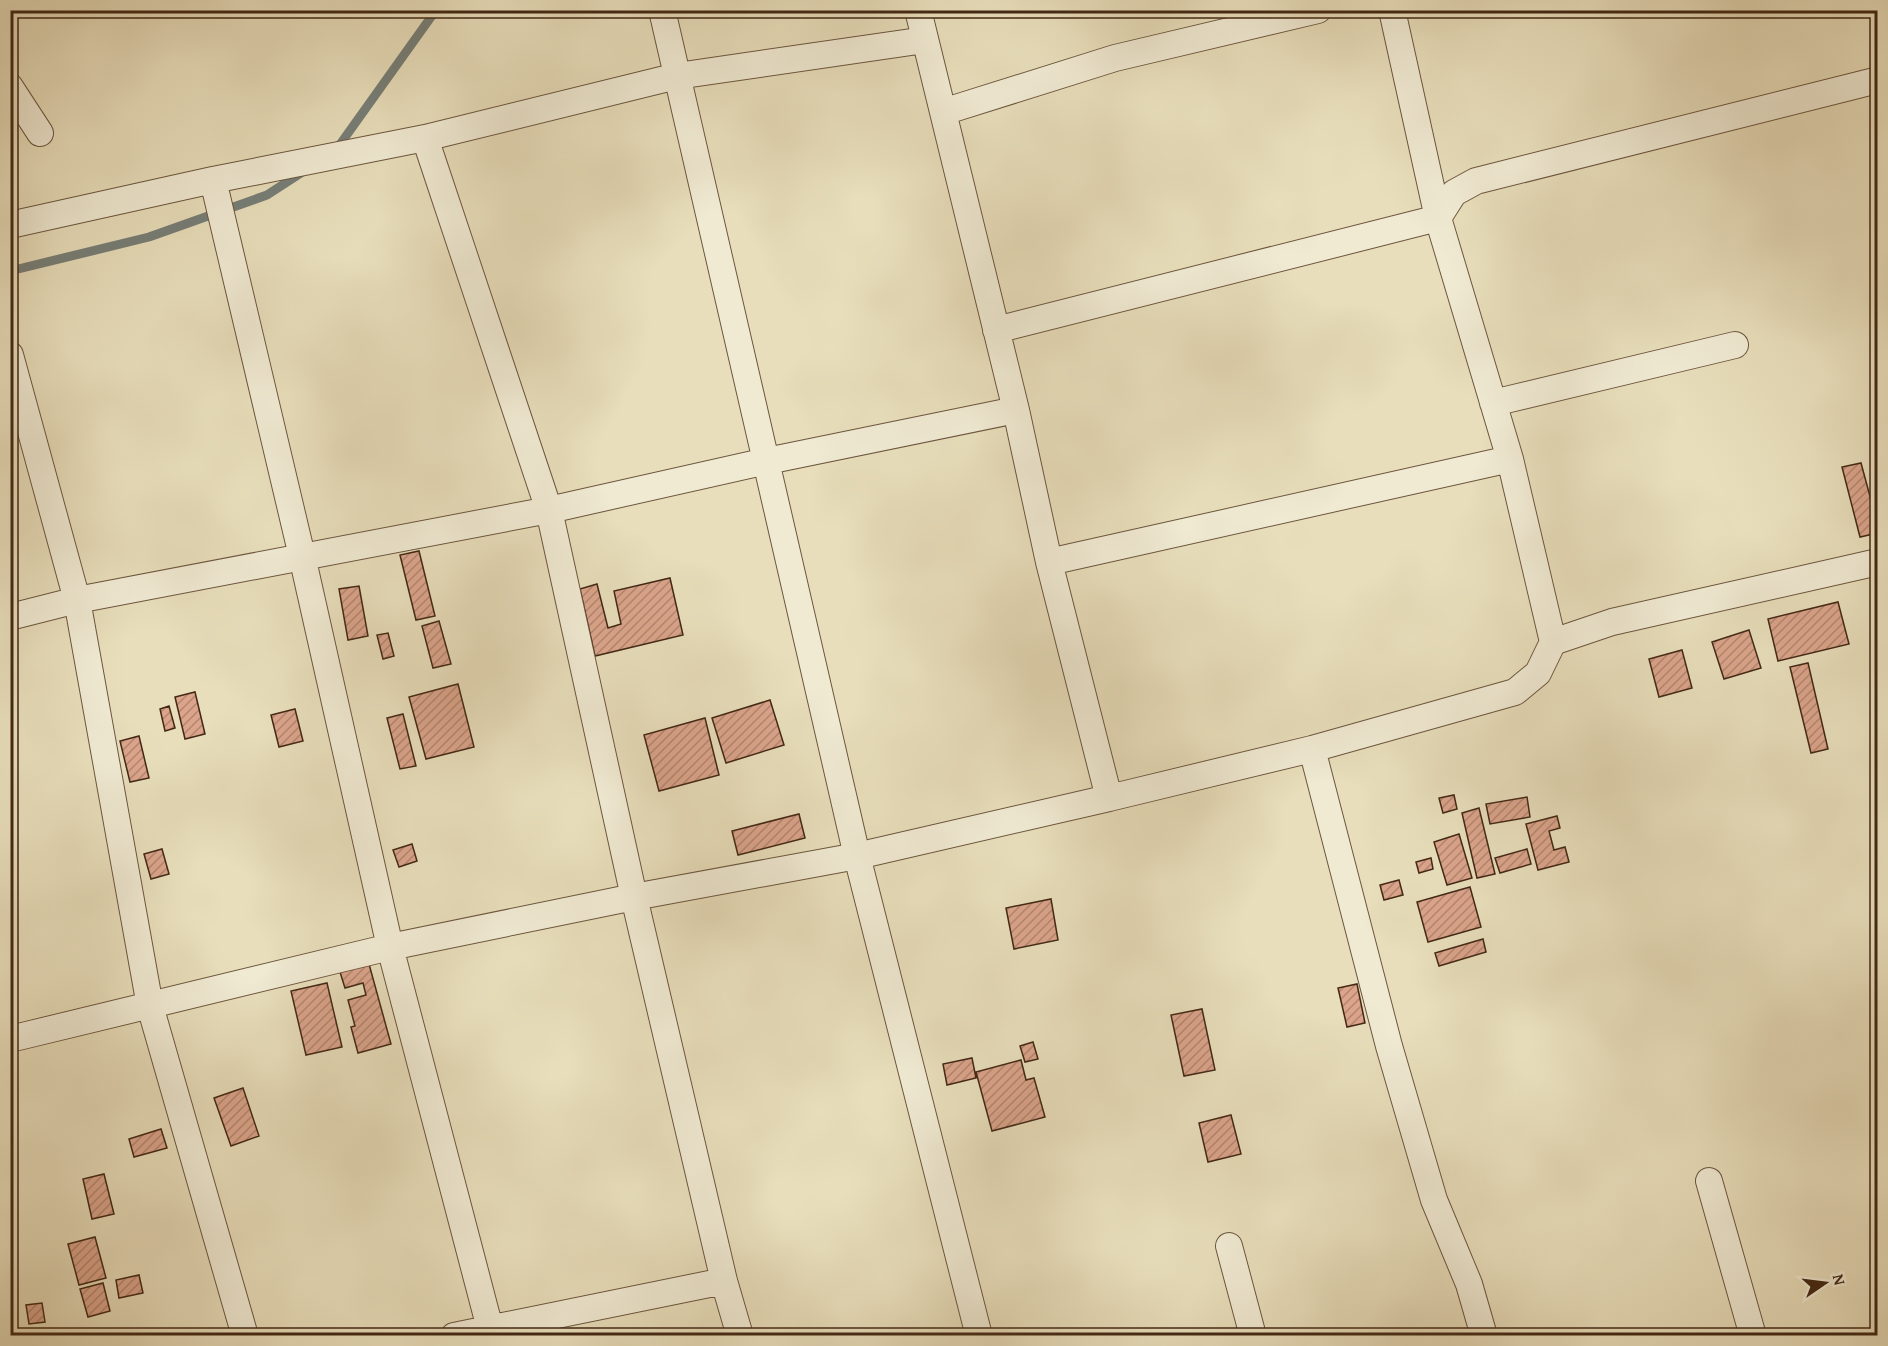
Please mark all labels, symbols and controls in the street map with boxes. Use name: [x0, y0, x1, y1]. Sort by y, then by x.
north arrow: [1795, 1253, 1855, 1313]
text: N: [1827, 1271, 1853, 1288]

